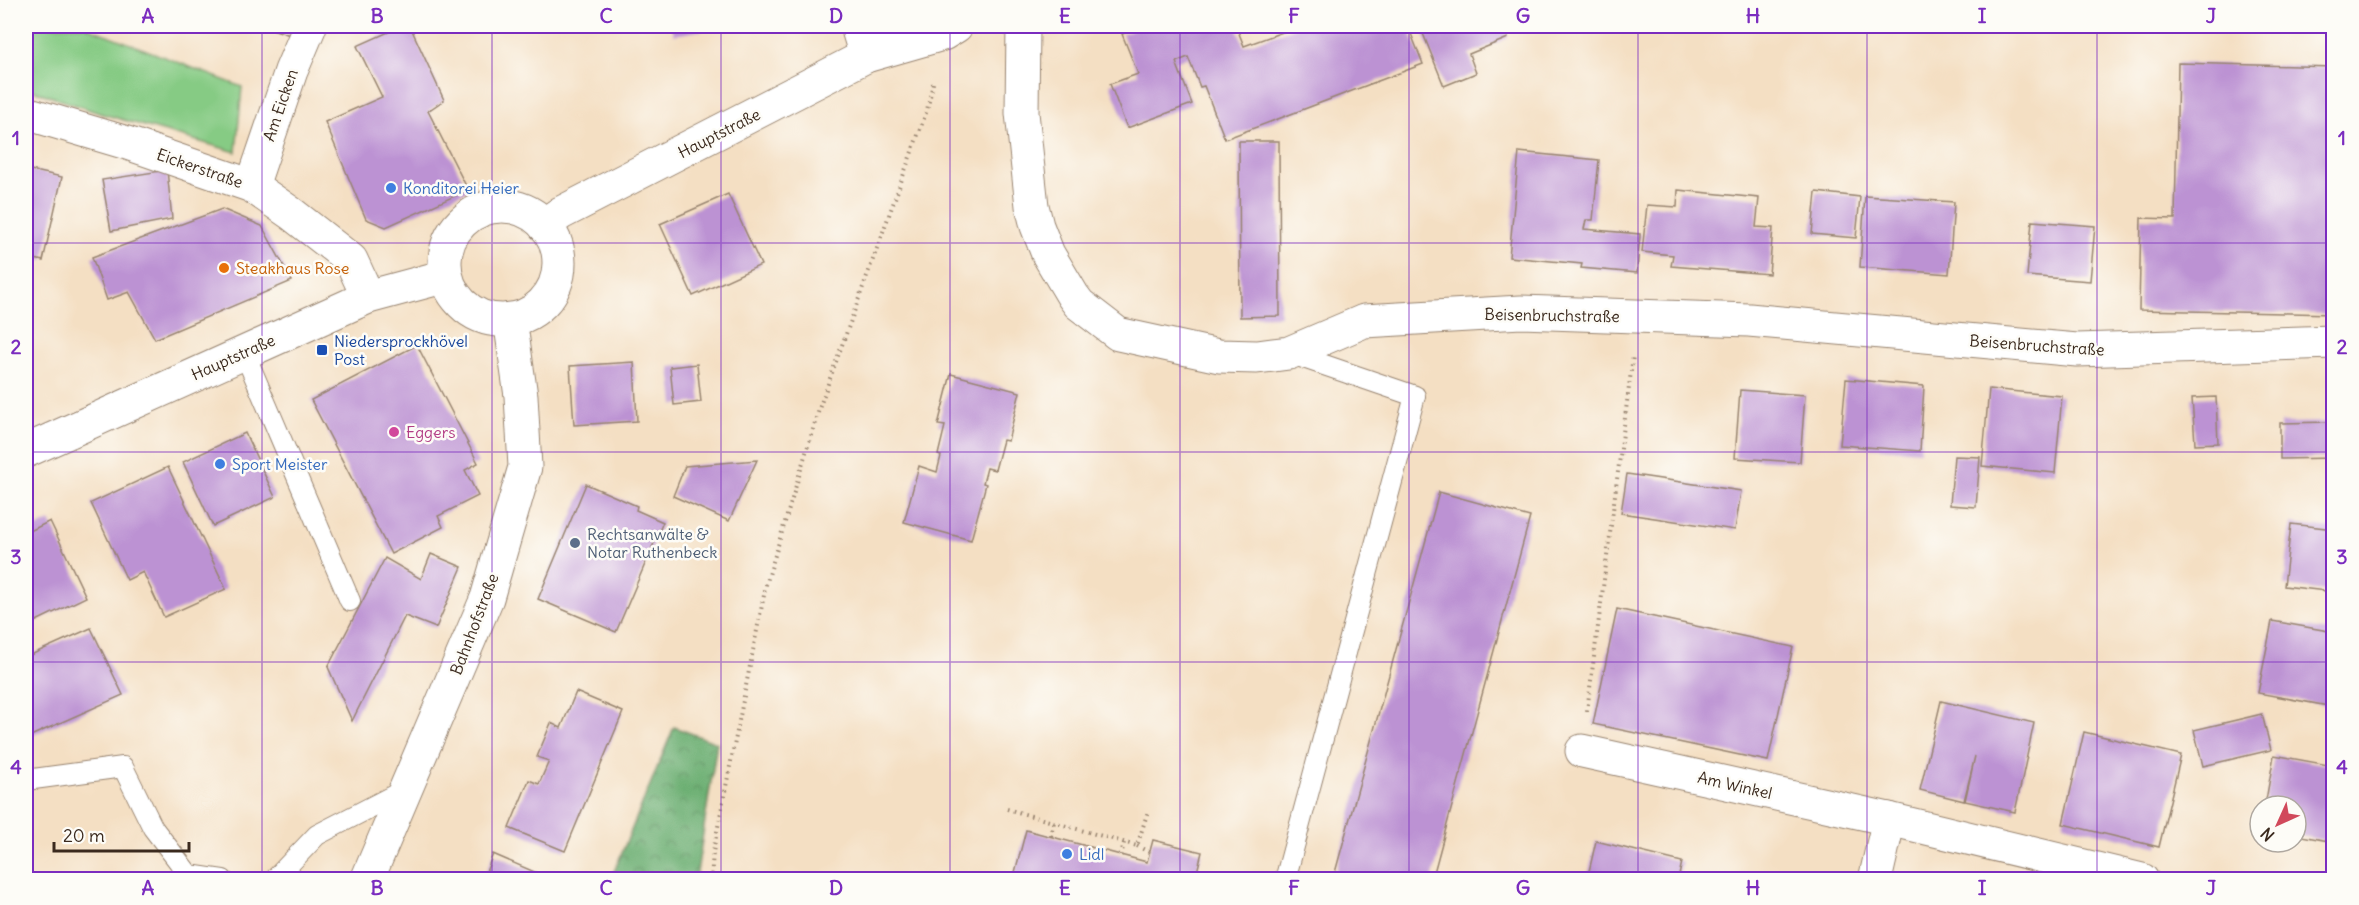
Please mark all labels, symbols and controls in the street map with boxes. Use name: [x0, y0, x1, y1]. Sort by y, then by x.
text: A: [142, 3, 155, 28]
text: B: [370, 3, 384, 28]
text: C: [599, 3, 613, 28]
text: D: [829, 3, 843, 28]
text: E: [1059, 3, 1071, 28]
text: F: [1288, 3, 1300, 28]
text: G: [1516, 3, 1530, 28]
text: H: [1746, 3, 1760, 28]
text: I: [1978, 3, 1987, 28]
text: J: [2206, 3, 2217, 28]
street label: Am Eicken: [258, 66, 302, 144]
street label: Hauptstraße: [674, 104, 764, 162]
text: 1: [12, 125, 20, 150]
text: 1: [2338, 125, 2346, 150]
street label: Eickerstraße: [154, 144, 246, 192]
place label: Konditorei Heier: [403, 178, 520, 198]
marker: Konditorei Heier: [384, 181, 398, 195]
place label: Steakhaus Rose: [236, 258, 349, 278]
marker: Steakhaus Rose: [217, 261, 231, 275]
street label: Beisenbruchstraße: [1484, 304, 1620, 326]
street label: Hauptstraße: [188, 330, 278, 384]
street label: Beisenbruchstraße: [1969, 330, 2105, 360]
place label: Niedersprockhövel Post: [334, 331, 468, 369]
text: 2: [11, 334, 22, 359]
text: 2: [2337, 334, 2348, 359]
marker: Niedersprockhövel Post: [315, 343, 329, 357]
place label: Eggers: [406, 422, 455, 442]
marker: Eggers: [387, 425, 401, 439]
place label: Sport Meister: [232, 454, 328, 474]
marker: Sport Meister: [213, 457, 227, 471]
place label: Rechtsanwälte & Notar Ruthenbeck: [587, 524, 717, 562]
marker: Rechtsanwälte & Notar Ruthenbeck: [568, 536, 582, 550]
text: 3: [10, 544, 22, 569]
text: 3: [2336, 544, 2348, 569]
street label: Bahnhofstraße: [445, 570, 503, 678]
text: 4: [10, 754, 22, 779]
text: 4: [2336, 754, 2348, 779]
street label: Am Winkel: [1696, 767, 1774, 803]
north arrow: [2248, 794, 2308, 854]
scale bar: [54, 815, 189, 853]
text: 20 m: [63, 824, 105, 847]
text: N: [2256, 824, 2278, 846]
place label: Lidl: [1079, 844, 1104, 864]
marker: Lidl: [1060, 847, 1074, 861]
text: A: [142, 875, 155, 900]
text: B: [370, 875, 384, 900]
text: C: [599, 875, 613, 900]
text: D: [829, 875, 843, 900]
text: E: [1059, 875, 1071, 900]
text: F: [1288, 875, 1300, 900]
text: G: [1516, 875, 1530, 900]
text: H: [1746, 875, 1760, 900]
text: I: [1978, 875, 1987, 900]
text: J: [2206, 875, 2217, 900]

